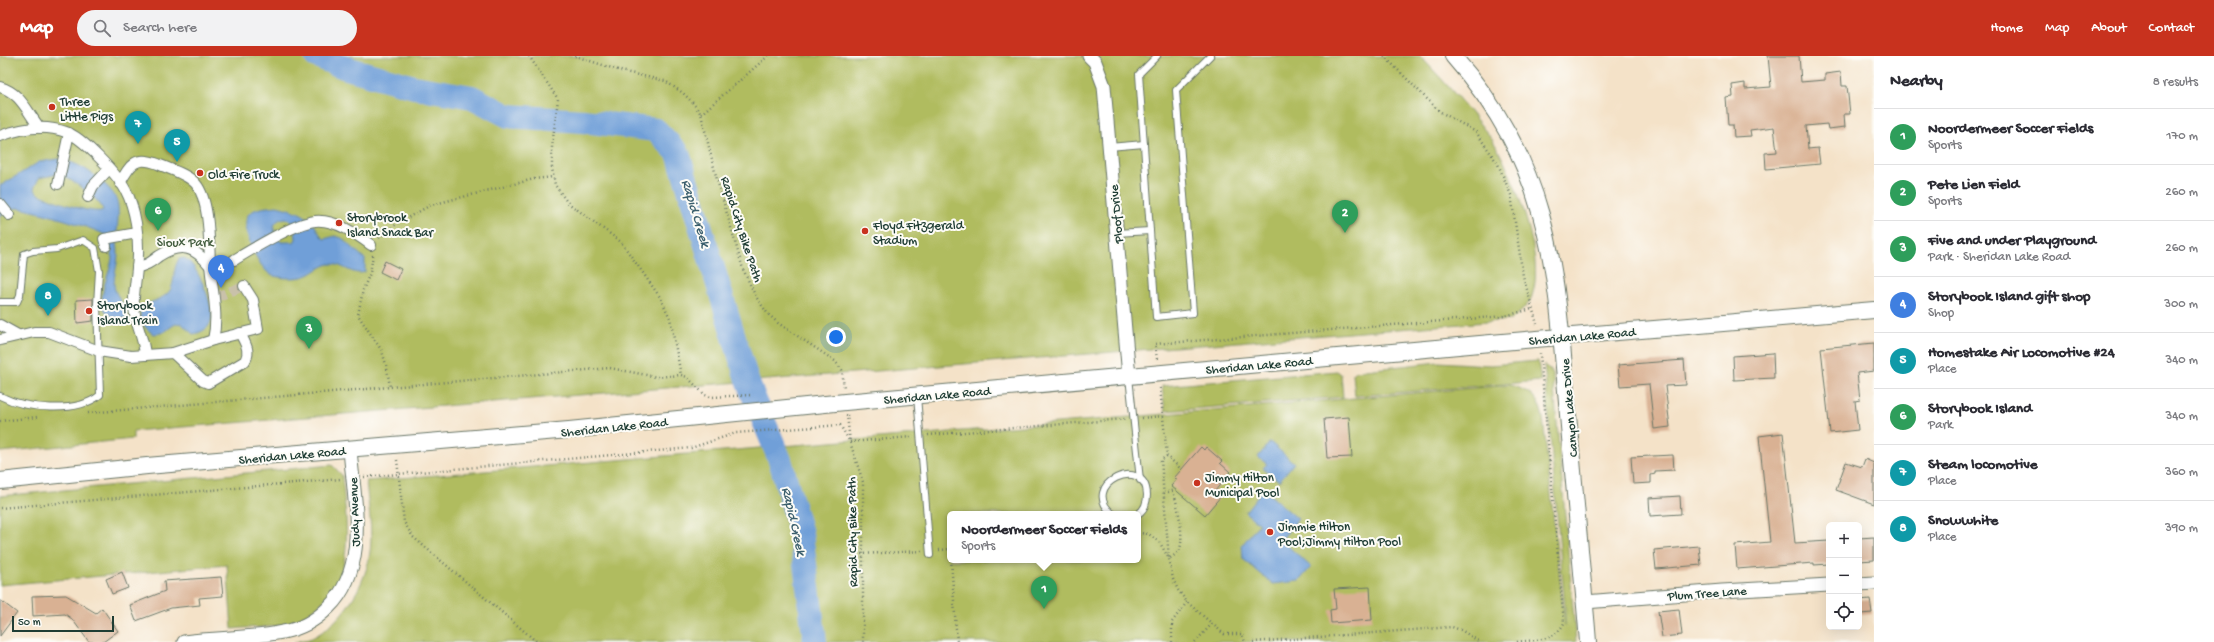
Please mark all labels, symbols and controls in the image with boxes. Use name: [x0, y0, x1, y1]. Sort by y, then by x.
search box: [77, 10, 357, 46]
text: Map: [20, 17, 53, 40]
icon: search: [91, 17, 113, 39]
text: Search here: [123, 19, 197, 37]
text: Home: [1991, 20, 2023, 37]
text: Map: [2045, 20, 2069, 37]
text: About: [2091, 20, 2127, 37]
text: Contact: [2149, 20, 2194, 37]
text: Nearby: [1890, 72, 1943, 92]
text: 8 results: [2153, 75, 2198, 90]
place label: Three Little Pigs: [59, 95, 114, 125]
marker: Three Little Pigs: [47, 102, 57, 112]
pin: 7: [125, 111, 151, 144]
text: Noordermeer Soccer Fields: [1928, 120, 2093, 138]
pin: 5: [164, 129, 190, 162]
text: 1: [1900, 129, 1906, 144]
text: 170 m: [2166, 129, 2198, 144]
text: Sports: [1928, 138, 1962, 153]
marker: Old Fire Truck: [195, 168, 205, 178]
place label: Old Fire Truck: [208, 168, 280, 183]
street label: Rapid City Bike Path: [716, 175, 765, 285]
text: Pete Lien Field: [1928, 176, 2019, 194]
water label: Rapid Creek: [676, 178, 713, 251]
street label: Ploof Drive: [1107, 183, 1128, 245]
text: 2: [1900, 185, 1906, 200]
text: 260 m: [2165, 185, 2198, 200]
text: Sports: [1928, 194, 1962, 209]
pin: 6: [145, 198, 171, 231]
pin: 2: [1332, 200, 1358, 233]
place label: Storybrook Island Snack Bar: [347, 211, 434, 241]
marker: Storybrook Island Snack Bar: [334, 218, 344, 228]
place label: Floyd Fitzgerald Stadium: [872, 219, 965, 249]
marker: Floyd Fitzgerald Stadium: [860, 226, 870, 236]
text: Five and under Playground: [1928, 232, 2096, 250]
park label: Sioux Park: [157, 236, 214, 251]
text: 3: [1900, 241, 1906, 256]
text: 260 m: [2165, 241, 2198, 256]
text: Park · Sheridan Lake Road: [1928, 250, 2070, 265]
pin: 4: [208, 255, 234, 288]
pin: 8: [35, 283, 61, 316]
text: Storybook Island gift shop: [1928, 288, 2090, 306]
text: 4: [1900, 297, 1906, 312]
text: 300 m: [2164, 297, 2198, 312]
place label: Storybook Island Train: [97, 299, 159, 329]
marker: Storybook Island Train: [84, 306, 94, 316]
text: Shop: [1928, 306, 1954, 321]
pin: 3: [296, 316, 322, 349]
street label: Sheridan Lake Road: [1528, 325, 1638, 350]
your location: [826, 327, 846, 347]
text: Homestake Air Locomotive #24: [1928, 344, 2115, 362]
text: 5: [1900, 353, 1906, 368]
text: 340 m: [2165, 353, 2198, 368]
street label: Sheridan Lake Road: [1205, 354, 1315, 379]
street label: Canyon Lake Drive: [1559, 358, 1582, 458]
text: Place: [1928, 362, 1956, 377]
street label: Sheridan Lake Road: [883, 384, 993, 409]
text: Storybook Island: [1928, 400, 2032, 418]
text: 6: [1900, 409, 1906, 424]
text: 340 m: [2165, 409, 2198, 424]
street label: Sheridan Lake Road: [560, 415, 670, 442]
text: Park: [1928, 418, 1953, 433]
street label: Sheridan Lake Road: [238, 444, 348, 469]
text: Steam locomotive: [1928, 456, 2038, 474]
text: 7: [1900, 465, 1906, 480]
text: 360 m: [2165, 465, 2198, 480]
place label: Jimmy Hilton Municipal Pool: [1205, 471, 1280, 501]
text: Place: [1928, 474, 1956, 489]
street label: Judy Avenue: [347, 477, 364, 547]
street label: Rapid City Bike Path: [845, 477, 862, 587]
marker: Jimmy Hilton Municipal Pool: [1192, 478, 1202, 488]
water label: Rapid Creek: [776, 486, 809, 559]
popup: [947, 511, 1141, 563]
text: Snowwhite: [1928, 512, 1998, 530]
place label: Jimmie Hilton Pool;Jimmy Hilton Pool: [1277, 520, 1401, 550]
text: Noordermeer Soccer Fields: [961, 521, 1127, 539]
text: 8: [1899, 521, 1907, 536]
text: 390 m: [2165, 521, 2198, 536]
map controls: [1826, 522, 1862, 630]
button: +: [1826, 522, 1862, 558]
marker: Jimmie Hilton Pool;Jimmy Hilton Pool: [1265, 527, 1275, 537]
text: Place: [1928, 530, 1956, 545]
text: Sports: [961, 539, 995, 554]
button: −: [1826, 558, 1862, 594]
pin: 1: [1031, 576, 1057, 609]
street label: Plum Tree Lane: [1666, 584, 1748, 605]
button: locate: [1826, 594, 1862, 630]
scale bar: [12, 614, 114, 633]
text: 50 m: [18, 617, 40, 629]

